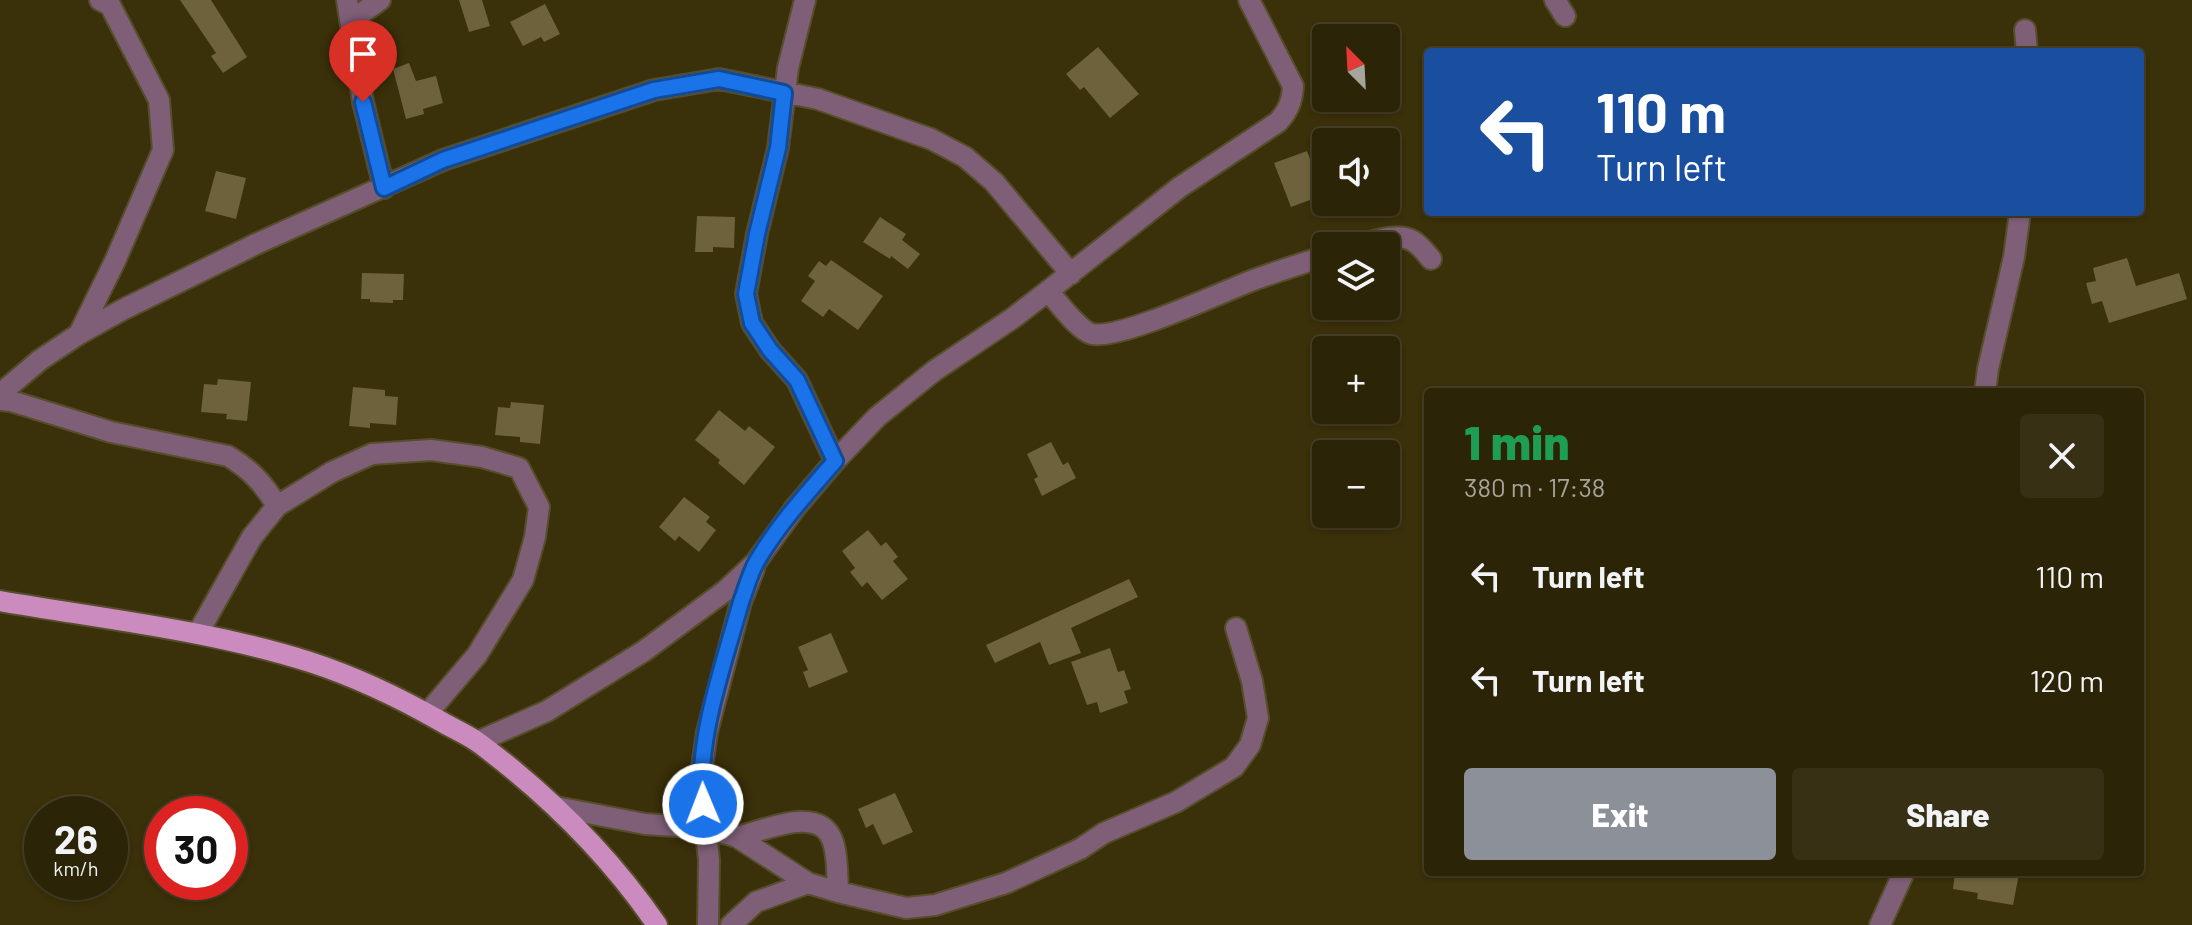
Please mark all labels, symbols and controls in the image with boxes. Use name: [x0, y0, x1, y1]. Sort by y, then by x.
pin: [329, 20, 397, 102]
north arrow: [1312, 24, 1400, 112]
map controls: [1312, 24, 1400, 528]
icon: arrive: [341, 32, 385, 76]
text: 110 m: [1596, 77, 1726, 144]
icon: left: [1464, 80, 1568, 184]
button: sound: [1312, 128, 1400, 216]
text: Turn left: [1596, 145, 1727, 188]
button: layers: [1312, 232, 1400, 320]
button: +: [1312, 336, 1400, 424]
text: 1 min: [1464, 412, 1570, 470]
button: close: [2020, 414, 2104, 498]
button: −: [1312, 440, 1400, 528]
text: 380 m · 17:38: [1464, 471, 1605, 502]
icon: left: [1464, 554, 1508, 598]
text: Turn left: [1532, 558, 1645, 594]
text: 110 m: [2035, 558, 2104, 594]
icon: left: [1464, 658, 1508, 702]
text: Turn left: [1532, 662, 1645, 698]
text: 120 m: [2030, 662, 2104, 698]
position arrow: [661, 762, 745, 846]
button: Exit: [1464, 768, 1776, 860]
button: Share: [1792, 768, 2104, 860]
speed limit sign: 30: [144, 796, 248, 900]
text: 26: [54, 814, 98, 862]
text: km/h: [53, 856, 99, 880]

